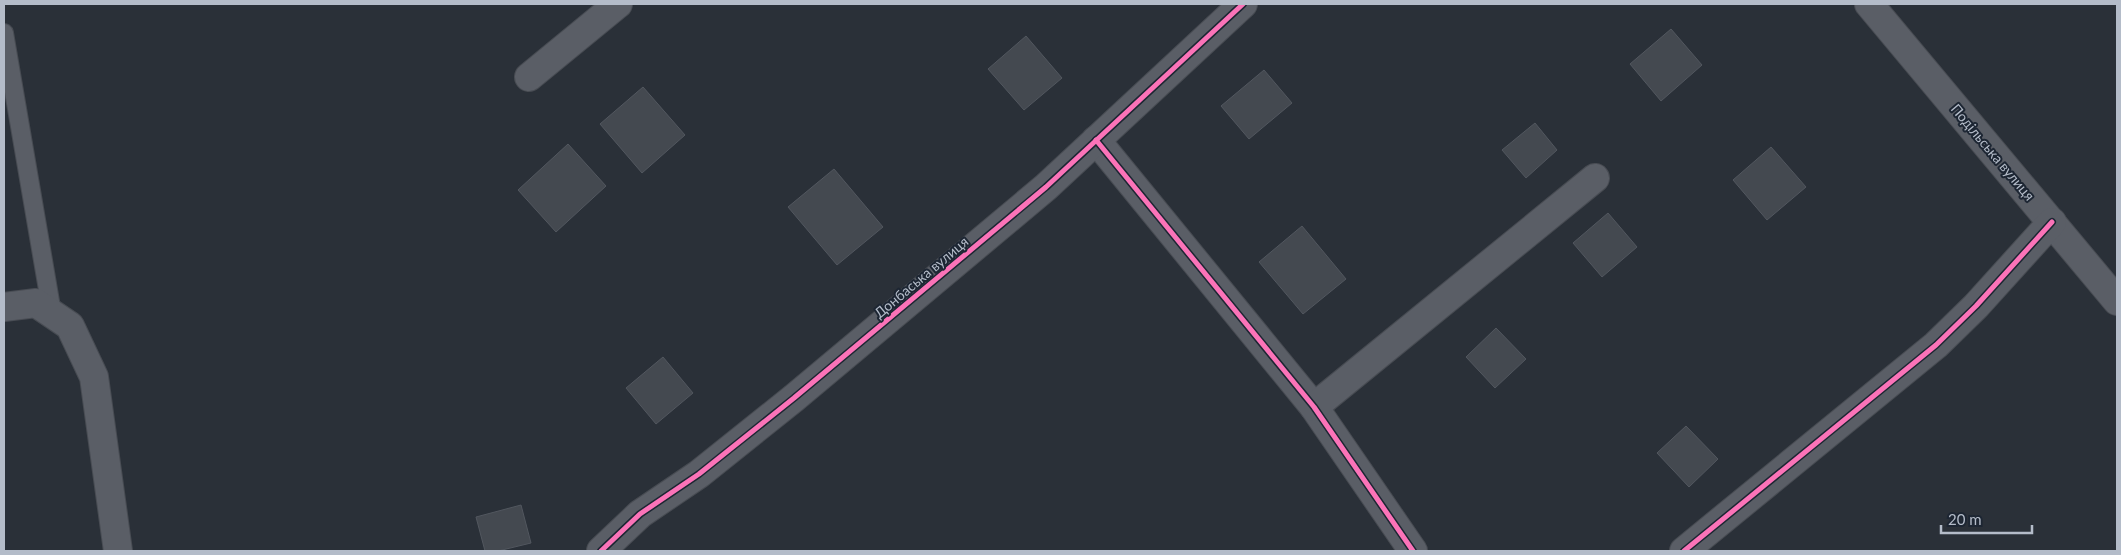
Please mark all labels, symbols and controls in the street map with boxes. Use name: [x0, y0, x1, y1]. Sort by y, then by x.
street label: Подільська вулиця: [1948, 100, 2038, 204]
street label: Донбаська вулиця: [870, 233, 972, 321]
scale bar: [1941, 502, 2032, 534]
text: 20 m: [1948, 510, 1982, 528]

